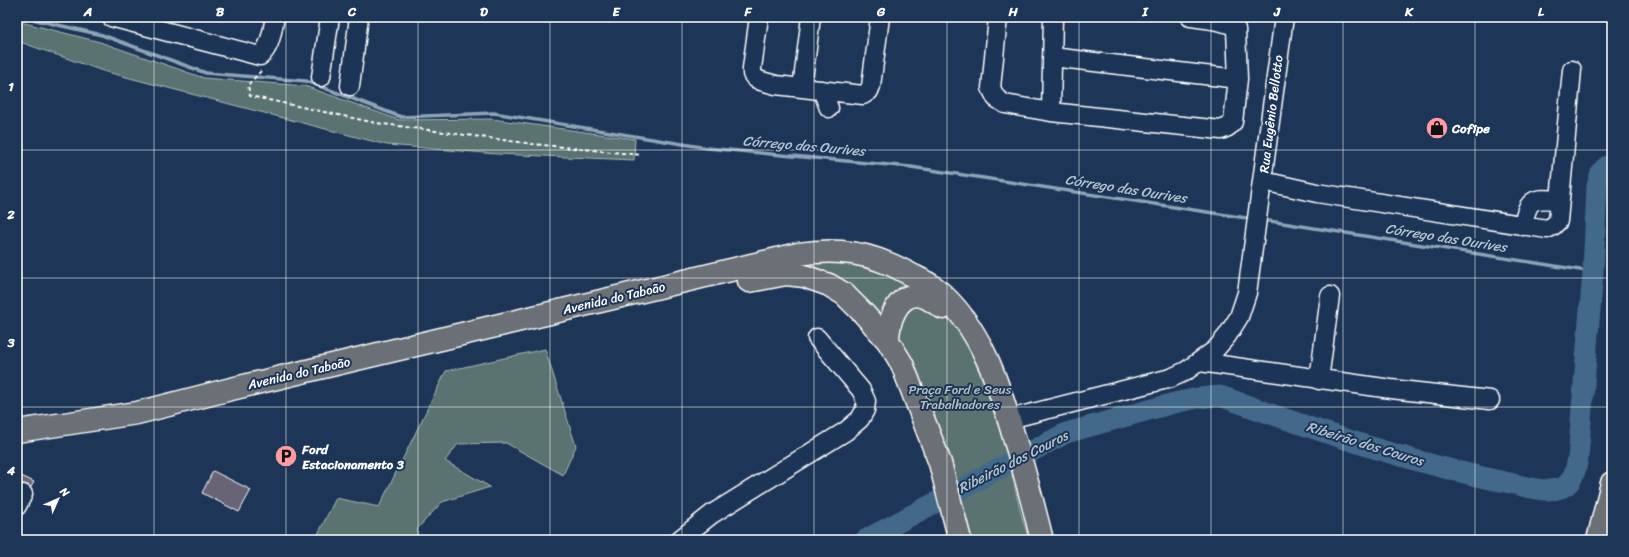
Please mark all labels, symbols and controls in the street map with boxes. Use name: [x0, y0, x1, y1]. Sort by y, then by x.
text: A: [83, 0, 92, 23]
text: B: [216, 0, 225, 23]
text: C: [347, 0, 357, 23]
text: D: [480, 0, 488, 23]
text: E: [612, 0, 621, 23]
text: F: [743, 0, 752, 23]
text: G: [876, 0, 886, 23]
text: H: [1007, 0, 1018, 23]
text: I: [1141, 0, 1149, 23]
text: J: [1273, 0, 1281, 23]
text: K: [1404, 0, 1414, 23]
text: L: [1538, 0, 1545, 23]
street label: Rua Eugênio Bellotto: [1252, 53, 1290, 174]
text: 1: [8, 75, 14, 98]
shop icon: Cofipe: [1424, 115, 1450, 141]
place label: Cofipe: [1451, 117, 1490, 140]
water label: Córrego das Ourives: [742, 128, 868, 164]
water label: Córrego das Ourives: [1063, 167, 1190, 211]
text: 2: [6, 203, 15, 226]
water label: Córrego das Ourives: [1383, 216, 1510, 260]
street label: Avenida do Taboão: [560, 275, 668, 321]
text: 3: [6, 331, 15, 354]
street label: Avenida do Taboão: [245, 350, 353, 396]
park label: Praça Ford e Seus Trabalhadores: [908, 378, 1013, 416]
water label: Ribeirão dos Couros: [1304, 414, 1429, 474]
water label: Ribeirão dos Couros: [953, 422, 1075, 501]
place label: Ford Estacionamento 3: [301, 438, 405, 476]
parking icon: Ford Estacionamento 3: [273, 443, 299, 469]
text: 4: [6, 459, 16, 482]
north arrow: [38, 479, 78, 519]
text: N: [55, 482, 74, 502]

